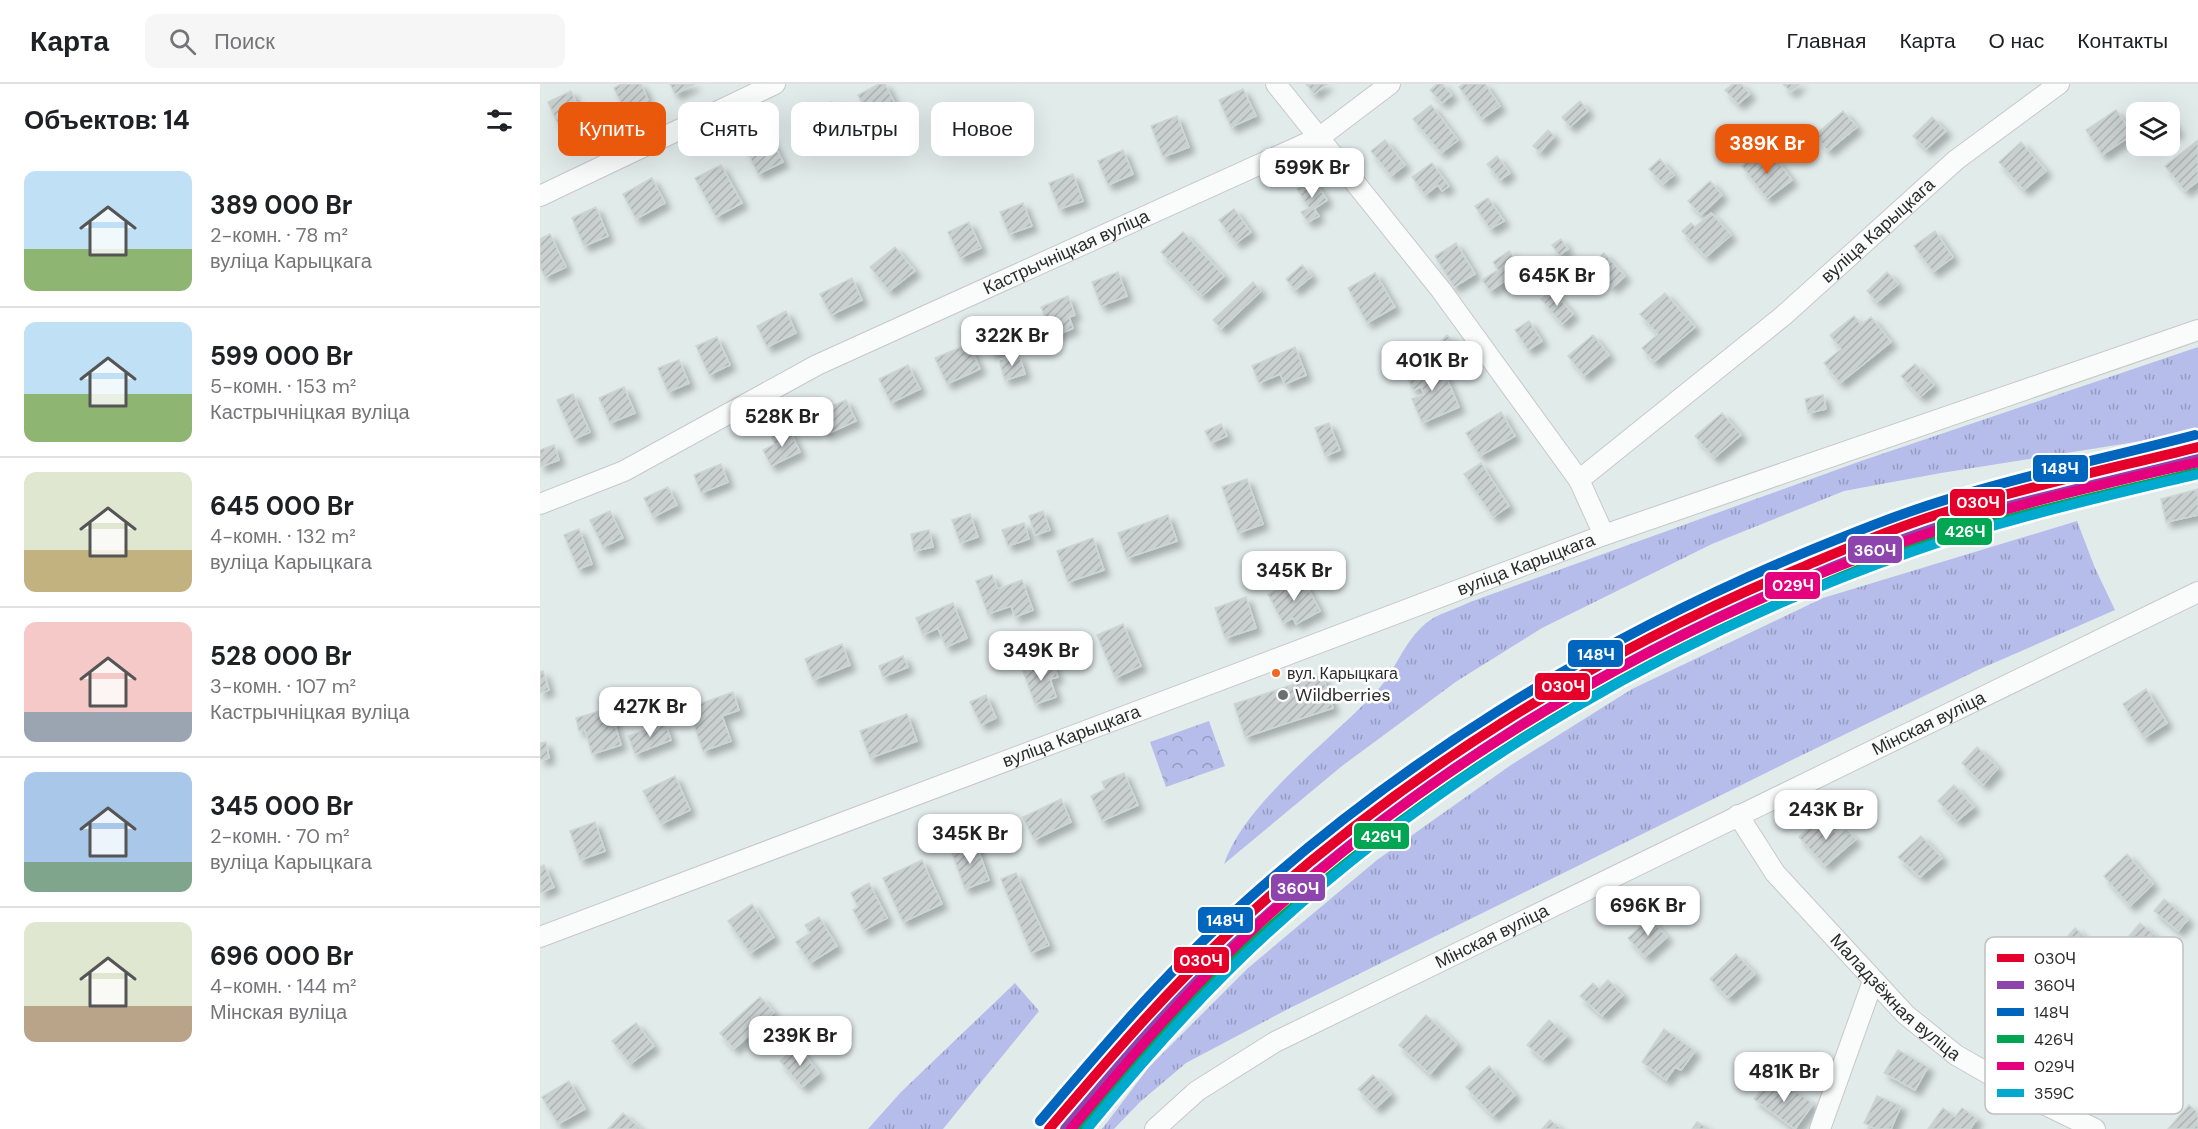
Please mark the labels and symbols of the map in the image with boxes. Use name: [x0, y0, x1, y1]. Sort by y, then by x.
pin: 389K Br: [1712, 124, 1822, 175]
pin: 599K Br: [1257, 148, 1367, 199]
street label: вуліца Карыцкага: [1816, 172, 1941, 288]
street label: Кастрычніцкая вуліца: [979, 204, 1154, 300]
pin: 645K Br: [1502, 256, 1612, 307]
pin: 322K Br: [957, 316, 1067, 367]
pin: 401K Br: [1377, 341, 1487, 392]
pin: 528K Br: [727, 397, 837, 448]
line badge: 148Ч: [2032, 454, 2089, 483]
text: 148Ч: [2041, 458, 2079, 479]
line badge: 030Ч: [1949, 488, 2006, 517]
text: 030Ч: [1956, 492, 2000, 513]
line badge: 426Ч: [1936, 517, 1993, 546]
text: 426Ч: [1944, 521, 1986, 542]
street label: вуліца Карыцкага: [1454, 527, 1599, 601]
line badge: 360Ч: [1847, 535, 1903, 564]
text: 360Ч: [1854, 540, 1896, 561]
pin: 345K Br: [1239, 551, 1349, 602]
line badge: 029Ч: [1764, 571, 1821, 600]
text: 029Ч: [1772, 575, 1814, 596]
pin: 349K Br: [986, 631, 1096, 682]
line badge: 148Ч: [1567, 639, 1624, 668]
text: 148Ч: [1577, 644, 1615, 665]
place label: вул. Карыцкага: [1287, 663, 1398, 684]
marker: вул. Карыцкага: [1270, 667, 1282, 679]
line badge: 030Ч: [1534, 672, 1591, 701]
text: 030Ч: [1541, 676, 1585, 697]
place label: Wildberries: [1295, 683, 1390, 707]
street label: Мінская вуліца: [1868, 685, 1990, 761]
pin: 427K Br: [595, 687, 705, 738]
marker: Wildberries: [1276, 688, 1290, 702]
street label: вуліца Карыцкага: [999, 699, 1145, 773]
pin: 243K Br: [1771, 790, 1881, 841]
pin: 345K Br: [915, 814, 1025, 865]
line badge: 426Ч: [1353, 822, 1410, 850]
text: 426Ч: [1360, 826, 1402, 847]
line badge: 360Ч: [1270, 873, 1326, 902]
text: 360Ч: [1277, 878, 1319, 899]
pin: 696K Br: [1593, 886, 1703, 937]
street label: Мінская вуліца: [1431, 898, 1553, 974]
line badge: 148Ч: [1197, 906, 1254, 934]
text: 148Ч: [1206, 910, 1244, 931]
street label: Маладзёжная вуліца: [1825, 928, 1966, 1067]
legend: [1985, 937, 2183, 1114]
line badge: 030Ч: [1173, 946, 1230, 974]
text: 030Ч: [2034, 948, 2076, 969]
text: 030Ч: [1179, 950, 1223, 971]
text: 360Ч: [2034, 975, 2075, 996]
text: 148Ч: [2034, 1002, 2069, 1023]
pin: 239K Br: [745, 1016, 855, 1067]
text: 426Ч: [2034, 1029, 2074, 1050]
pin: 481K Br: [1729, 1052, 1839, 1103]
text: 029Ч: [2034, 1056, 2075, 1077]
text: 359С: [2034, 1083, 2074, 1104]

